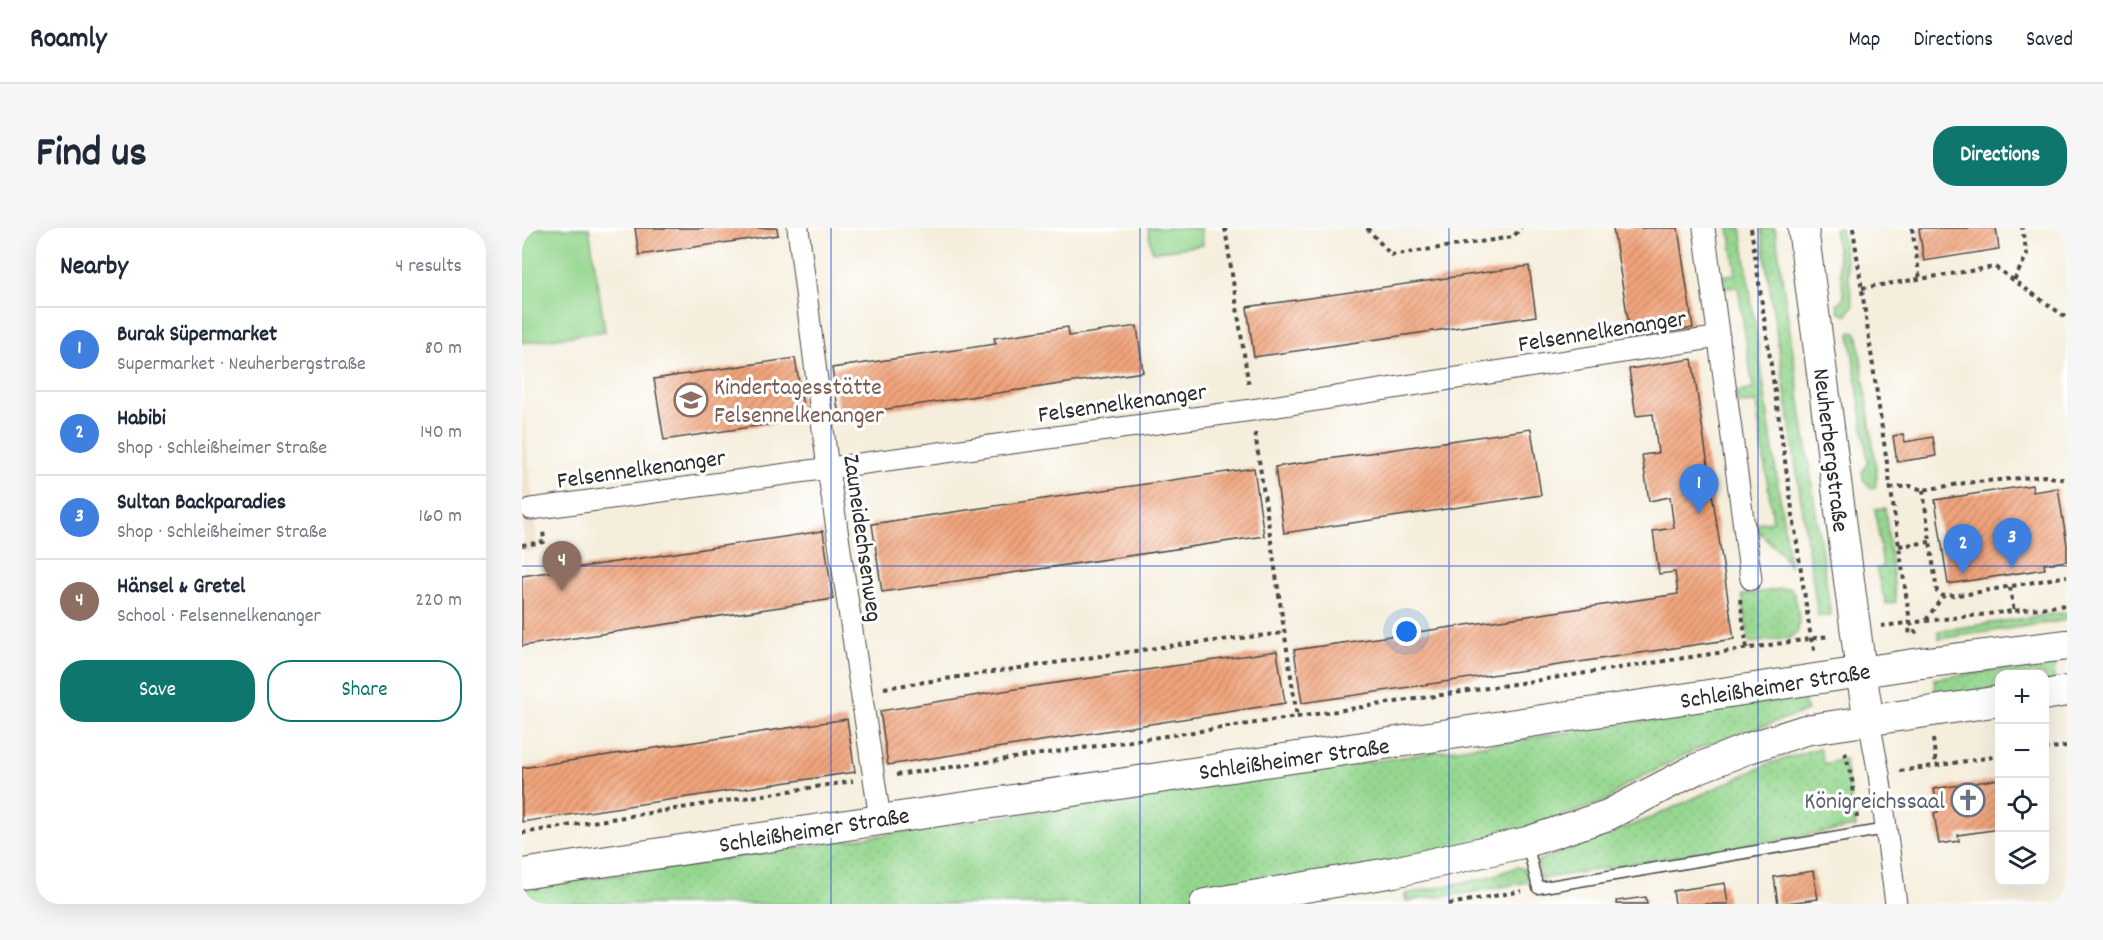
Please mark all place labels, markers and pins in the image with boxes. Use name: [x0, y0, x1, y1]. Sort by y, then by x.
place label: Kindertagesstätte Felsennelkenanger: [714, 372, 884, 434]
school or university icon: Kindertagesstätte Felsennelkenanger: [673, 382, 709, 418]
pin: 1: [1680, 464, 1718, 514]
pin: 3: [1992, 518, 2032, 568]
pin: 2: [1944, 524, 1982, 574]
pin: 4: [542, 542, 582, 591]
church icon: Königreichssaal: [1950, 782, 1986, 818]
place label: Königreichssaal: [1804, 786, 1945, 820]

